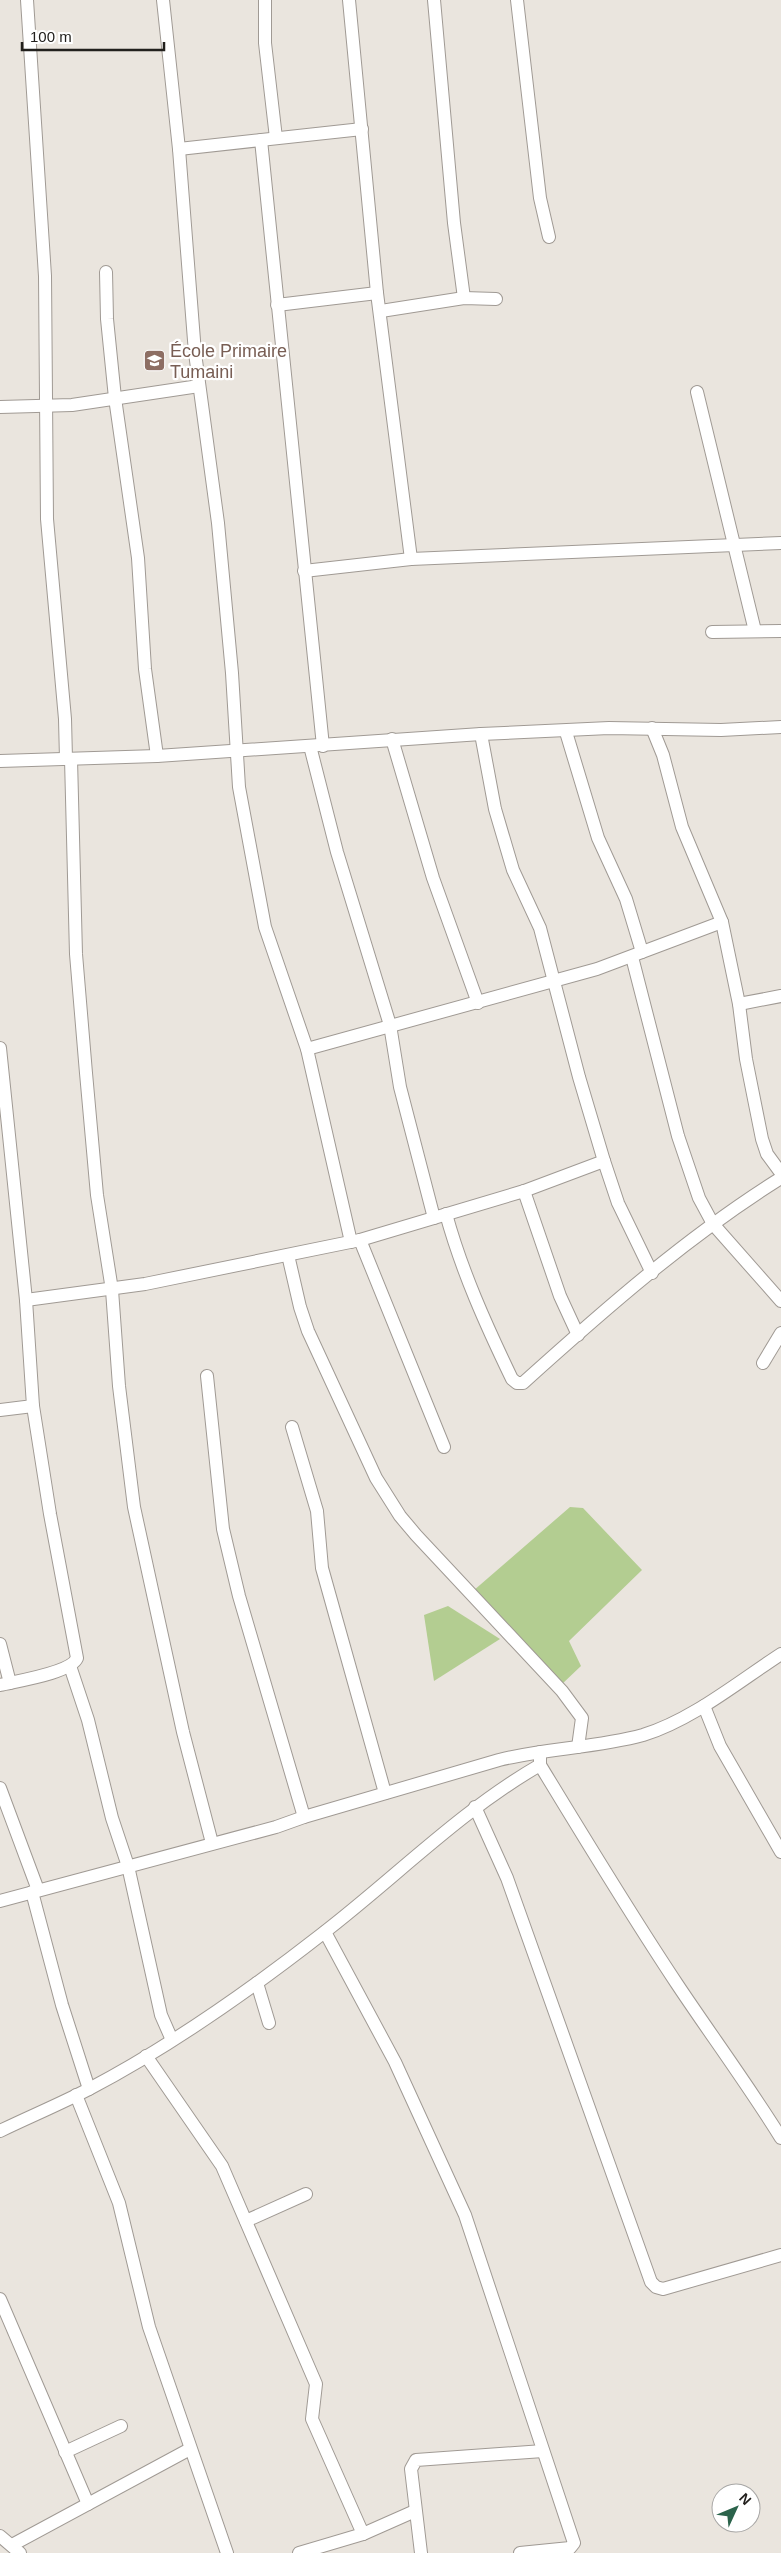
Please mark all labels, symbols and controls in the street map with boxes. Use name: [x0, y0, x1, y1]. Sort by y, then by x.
scale bar: [22, 20, 165, 52]
text: 100 m: [30, 28, 72, 45]
place label: École Primaire Tumaini: [170, 341, 287, 382]
school or university icon: École Primaire Tumaini: [142, 349, 166, 373]
north arrow: [711, 2483, 761, 2533]
text: N: [736, 2490, 755, 2508]

